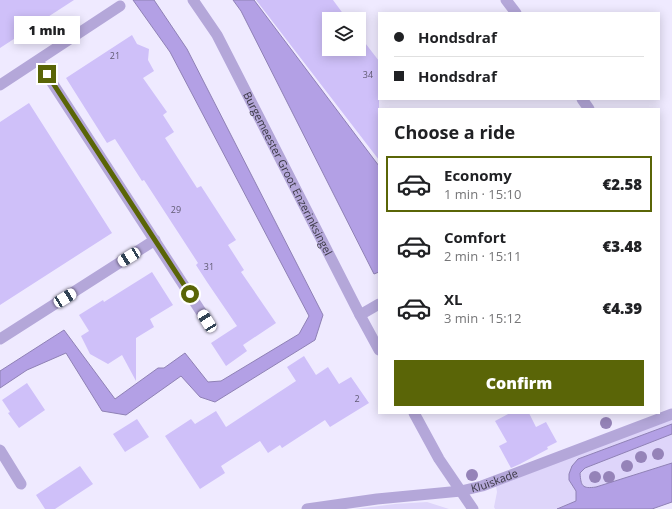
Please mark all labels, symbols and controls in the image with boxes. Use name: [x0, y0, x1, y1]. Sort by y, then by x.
map controls: [322, 12, 366, 56]
button: layers: [322, 12, 366, 56]
callout: 1 min: [14, 16, 80, 44]
text: 1 min: [29, 21, 65, 39]
text: Hondsdraf: [418, 27, 497, 47]
house number: 21: [110, 49, 120, 62]
route end: [38, 65, 56, 83]
text: Hondsdraf: [418, 66, 497, 86]
house number: 34: [363, 68, 373, 81]
street label: Burgemeester Groot Enzerinksingel: [240, 89, 336, 258]
text: Choose a ride: [394, 120, 515, 144]
text: Economy: [444, 165, 512, 185]
icon: car: [396, 166, 432, 202]
text: €2.58: [603, 174, 642, 194]
text: 1 min · 15:10: [444, 185, 521, 203]
house number: 29: [171, 203, 181, 216]
text: Comfort: [444, 227, 506, 247]
icon: car: [396, 228, 432, 264]
text: €3.48: [603, 236, 642, 256]
car: [116, 246, 142, 268]
text: 2 min · 15:11: [444, 247, 521, 265]
house number: 31: [204, 260, 214, 273]
route start: [181, 285, 199, 303]
car: [52, 287, 78, 309]
text: XL: [444, 289, 462, 309]
icon: car: [396, 290, 432, 326]
text: €4.39: [603, 298, 642, 318]
car: [196, 308, 218, 334]
text: 3 min · 15:12: [444, 309, 521, 327]
button: Confirm: [394, 360, 644, 406]
house number: 2: [354, 392, 360, 405]
street label: Kluiskade: [469, 465, 520, 495]

